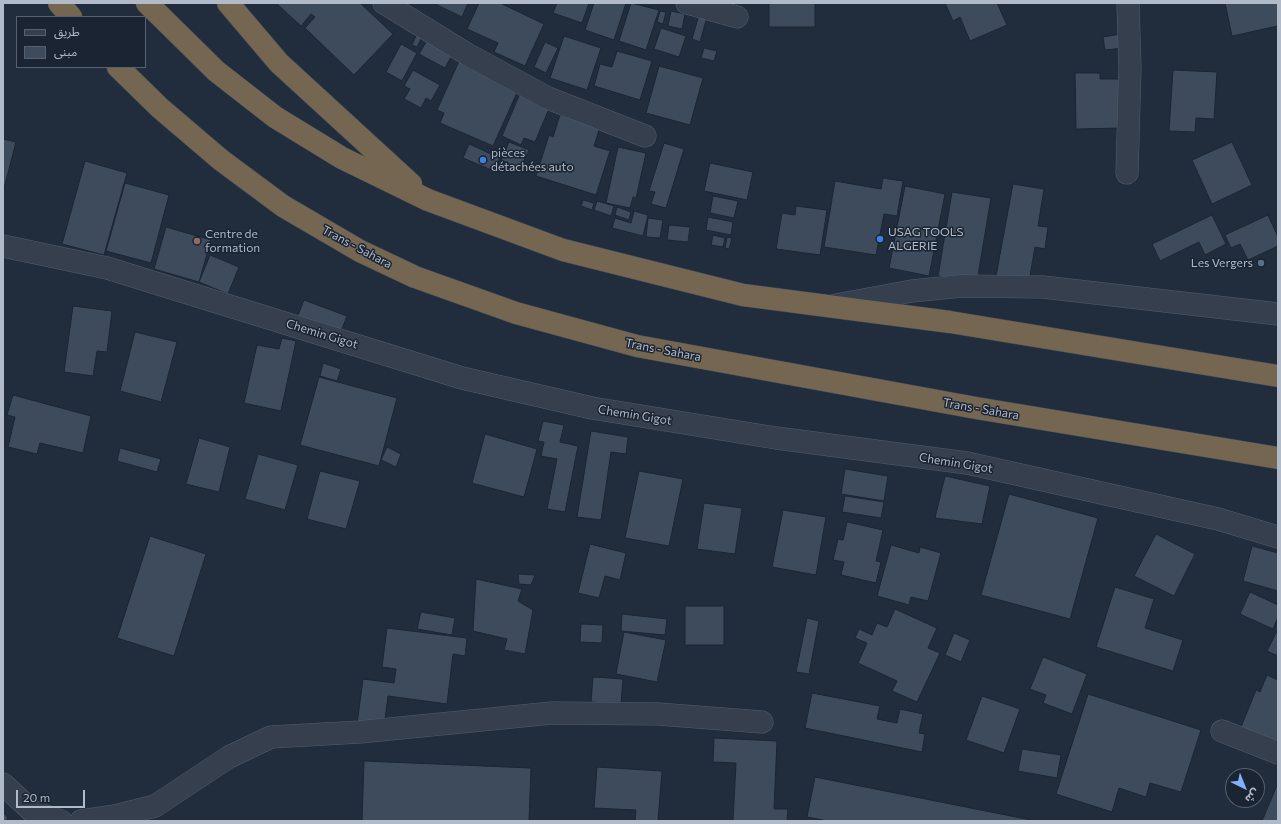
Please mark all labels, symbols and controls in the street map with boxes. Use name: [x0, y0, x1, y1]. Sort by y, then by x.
legend: [16, 16, 146, 68]
text: طريق: [54, 24, 80, 38]
text: مبنى: [54, 44, 77, 58]
place label: pièces détachées auto: [491, 146, 574, 174]
marker: pièces détachées auto: [478, 155, 488, 165]
street label: Trans - Sahara: [320, 223, 394, 271]
place label: USAG TOOLS ALGERIE: [888, 225, 964, 253]
place label: Centre de formation: [205, 227, 260, 255]
marker: USAG TOOLS ALGERIE: [875, 234, 885, 244]
marker: Centre de formation: [192, 236, 202, 246]
place label: Les Vergers: [1191, 256, 1253, 270]
marker: Les Vergers: [1256, 258, 1266, 268]
street label: Chemin Gigot: [284, 316, 360, 352]
street label: Trans - Sahara: [624, 336, 702, 364]
street label: Trans - Sahara: [942, 395, 1020, 423]
street label: Chemin Gigot: [597, 402, 673, 428]
street label: Chemin Gigot: [918, 450, 994, 476]
north arrow: [1225, 768, 1265, 808]
scale bar: [18, 782, 87, 808]
text: ش: [1243, 787, 1263, 806]
text: 20 m: [23, 790, 50, 804]

